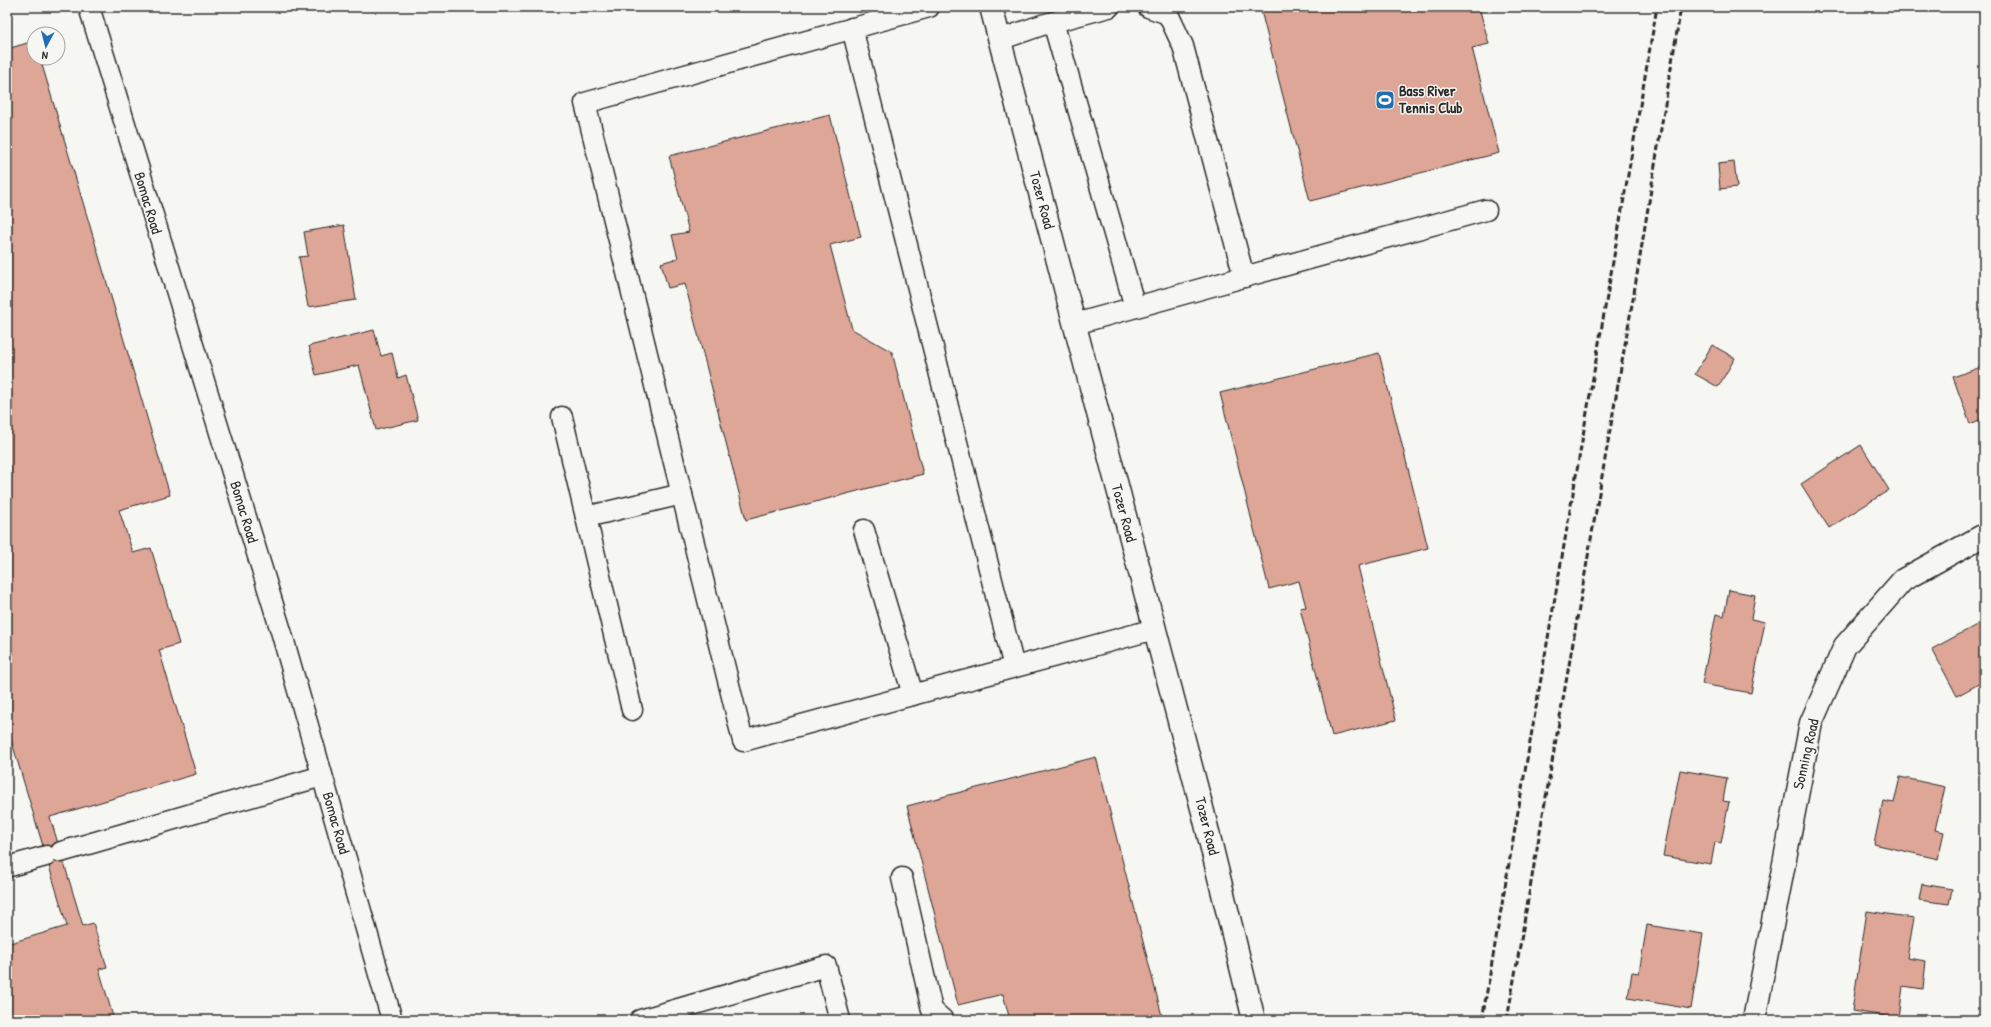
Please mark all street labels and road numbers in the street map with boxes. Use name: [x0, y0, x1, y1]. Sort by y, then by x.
street label: Bomac Road: [129, 169, 168, 236]
street label: Tozer Road: [1025, 169, 1060, 231]
street label: Bomac Road: [225, 478, 264, 545]
street label: Tozer Road: [1107, 482, 1142, 544]
street label: Sonning Road: [1787, 717, 1824, 791]
street label: Bomac Road: [318, 789, 355, 856]
street label: Tozer Road: [1190, 795, 1225, 857]

